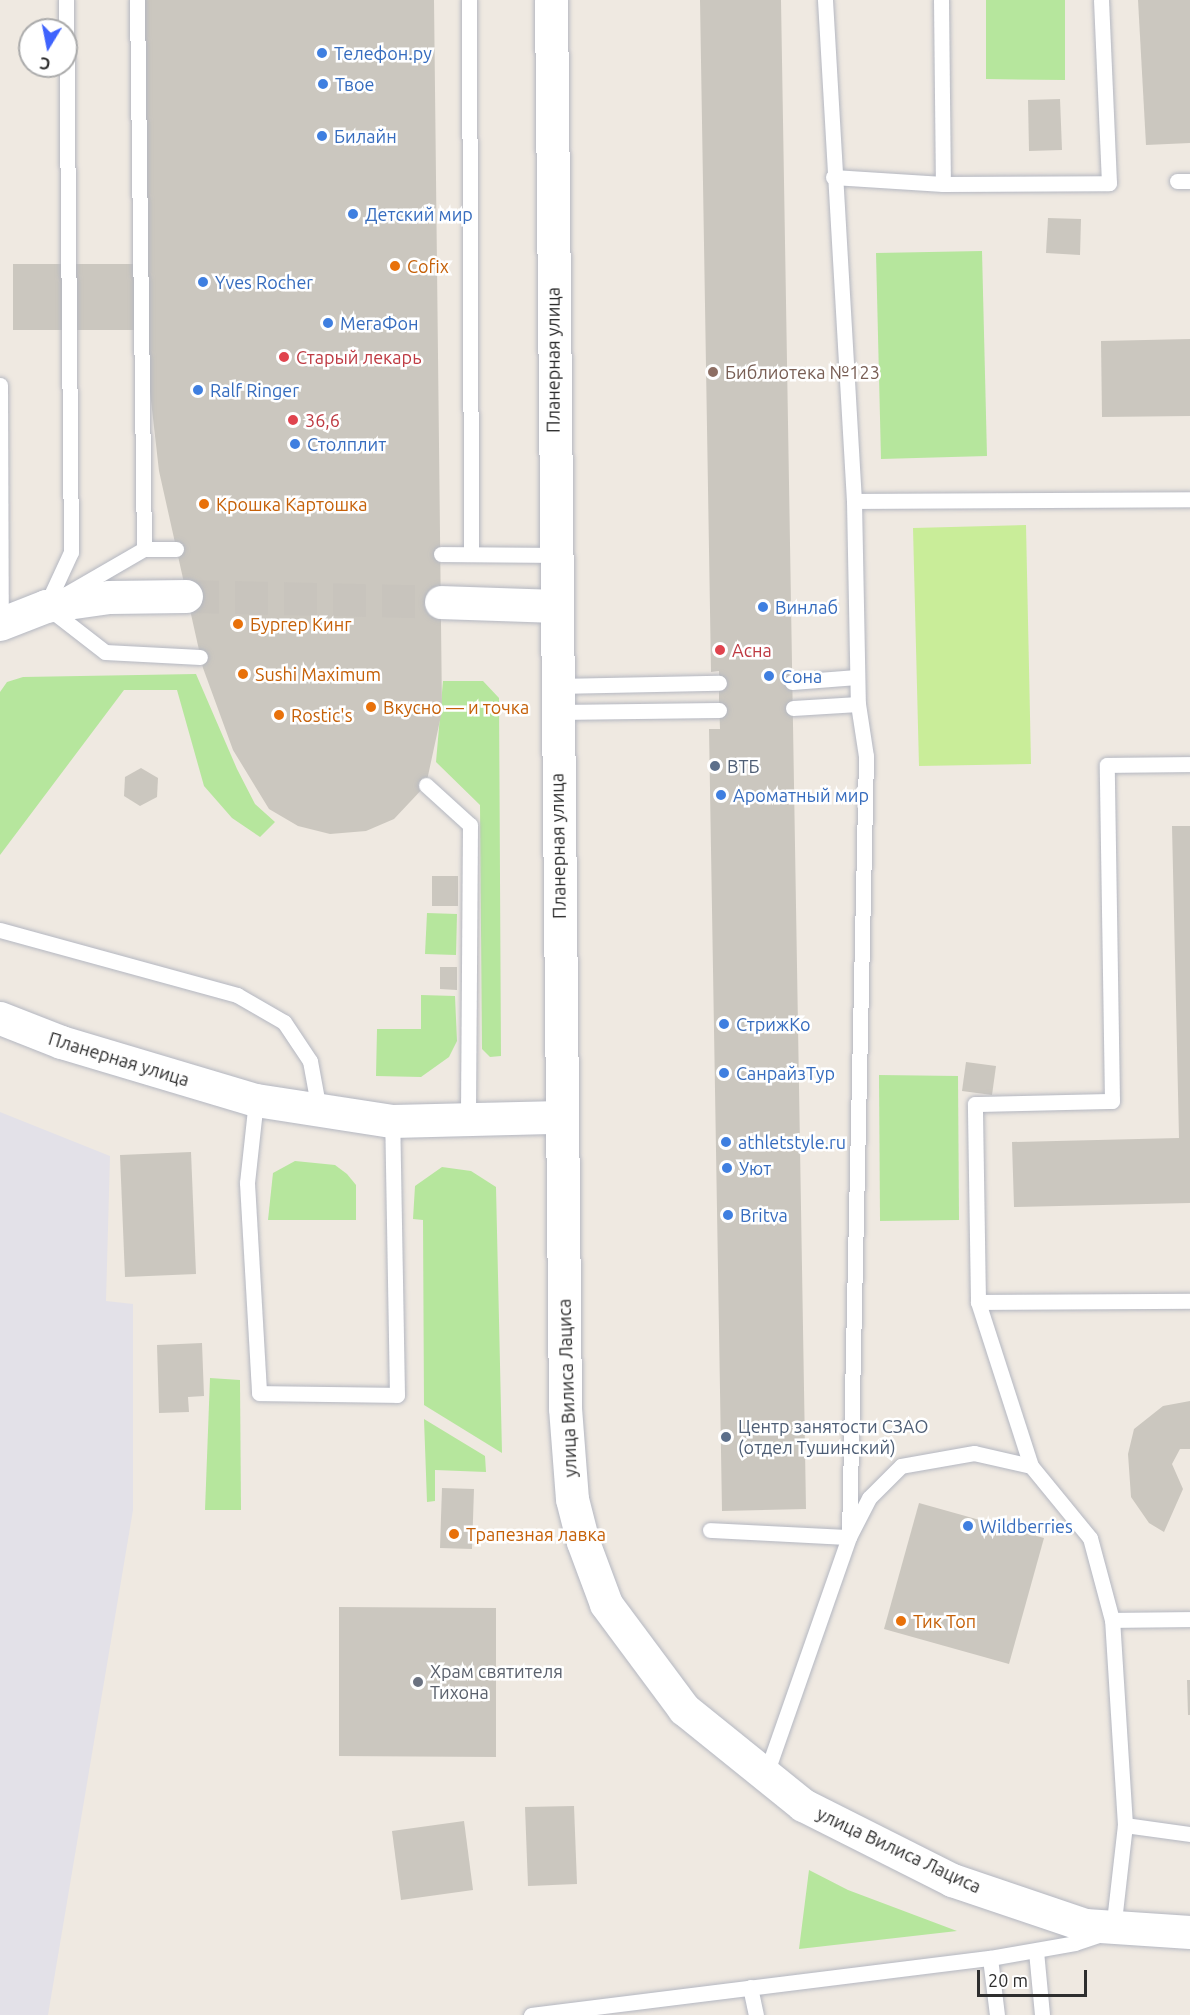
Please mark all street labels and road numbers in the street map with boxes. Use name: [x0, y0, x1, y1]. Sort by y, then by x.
street label: Планерная улица: [542, 287, 564, 433]
street label: Планерная улица: [546, 773, 570, 919]
street label: Планерная улица: [46, 1027, 192, 1091]
street label: улица Вилиса Лациса: [553, 1298, 581, 1478]
street label: улица Вилиса Лациса: [813, 1802, 985, 1898]

